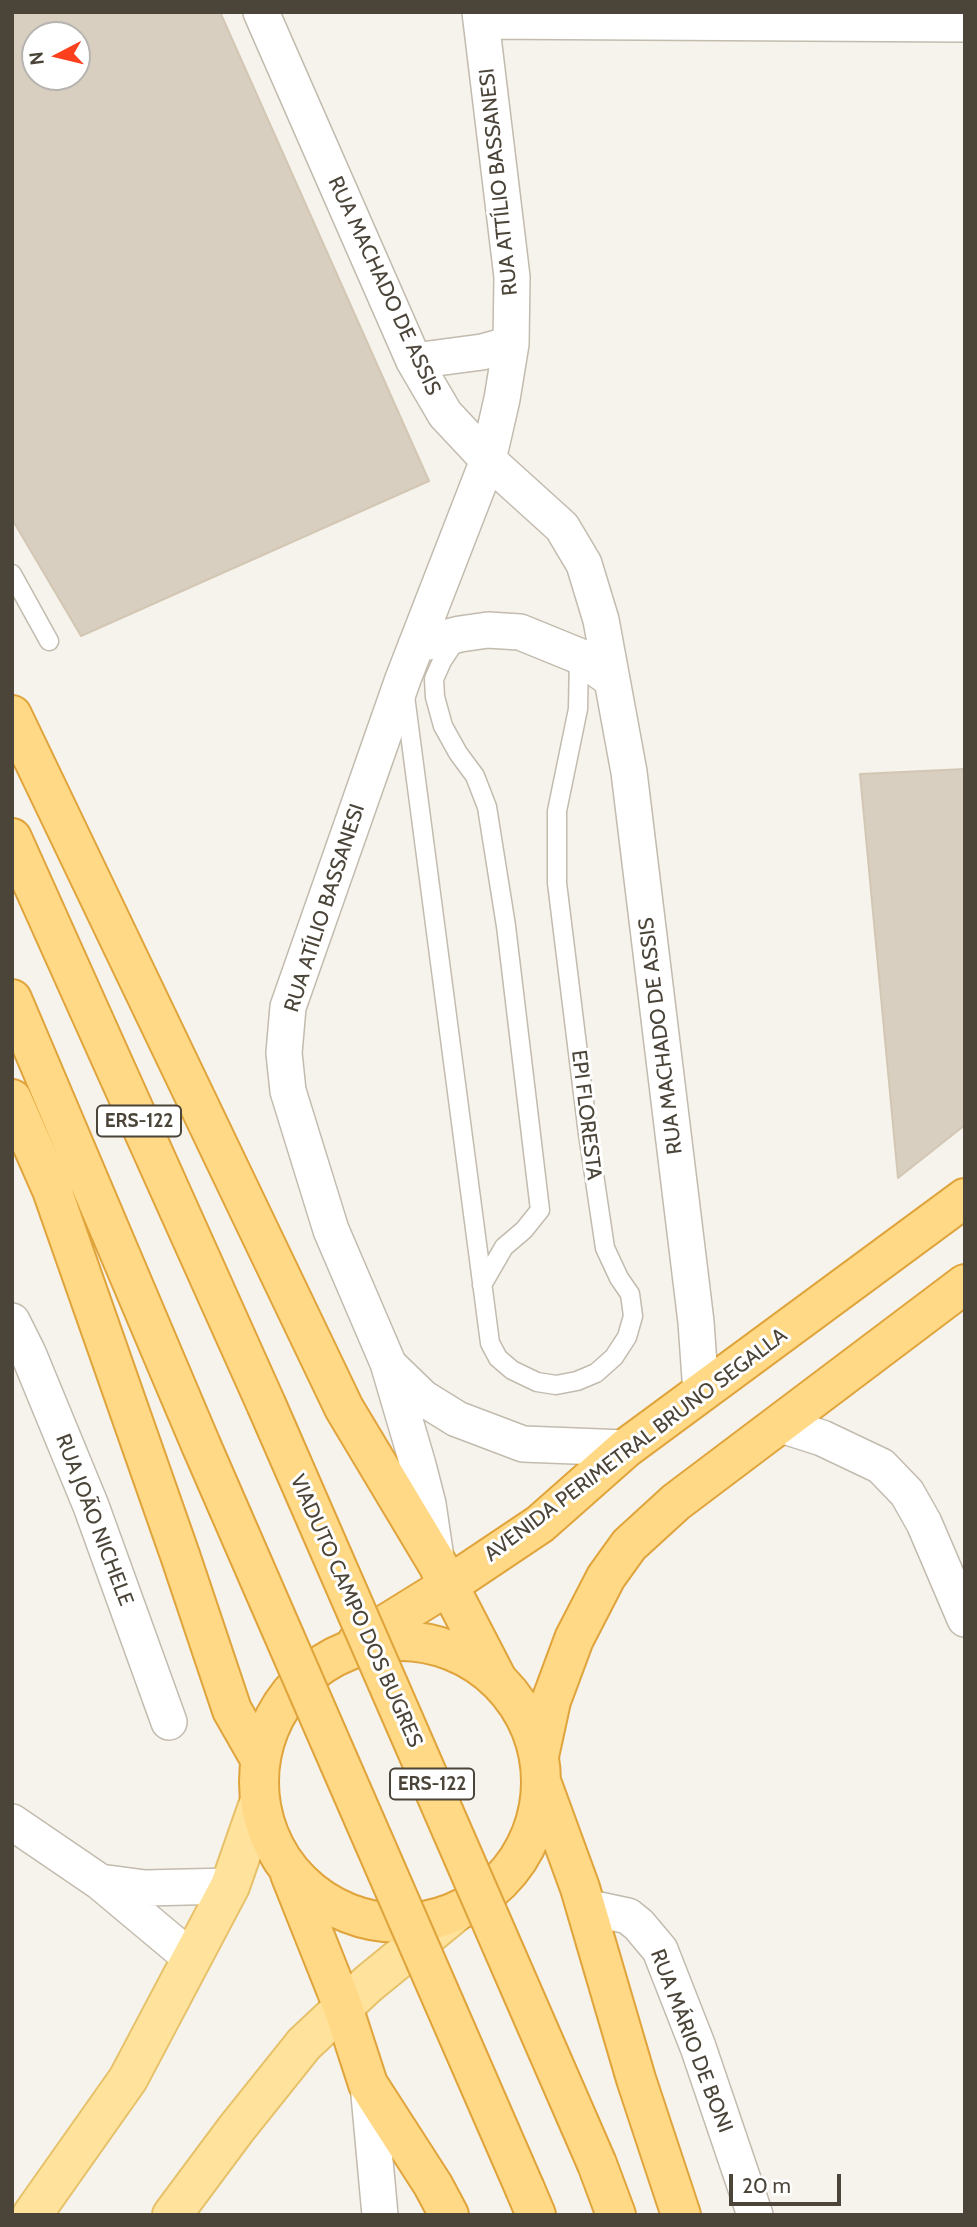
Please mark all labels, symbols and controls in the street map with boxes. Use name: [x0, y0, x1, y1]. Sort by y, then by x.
north arrow: [21, 21, 91, 91]
text: N: [24, 50, 49, 66]
street label: RUA ATTÍLIO BASSANESI: [475, 67, 523, 297]
street label: RUA MACHADO DE ASSIS: [322, 173, 446, 399]
street label: RUA ATÍLIO BASSANESI: [279, 801, 371, 1015]
street label: RUA MACHADO DE ASSIS: [634, 916, 688, 1156]
street label: EPI FLORESTA: [566, 1049, 606, 1181]
road number: ERS-122: [97, 1106, 181, 1136]
street label: AVENIDA PERIMETRAL BRUNO SEGALLA: [480, 1323, 792, 1567]
street label: RUA JOÃO NICHELE: [50, 1431, 138, 1609]
street label: VIADUTO CAMPO DOS BUGRES: [284, 1471, 428, 1751]
road number: ERS-122: [390, 1768, 474, 1800]
street label: RUA MÁRIO DE BONI: [644, 1946, 738, 2136]
scale bar: [732, 2160, 844, 2204]
text: 20 m: [742, 2173, 791, 2198]

